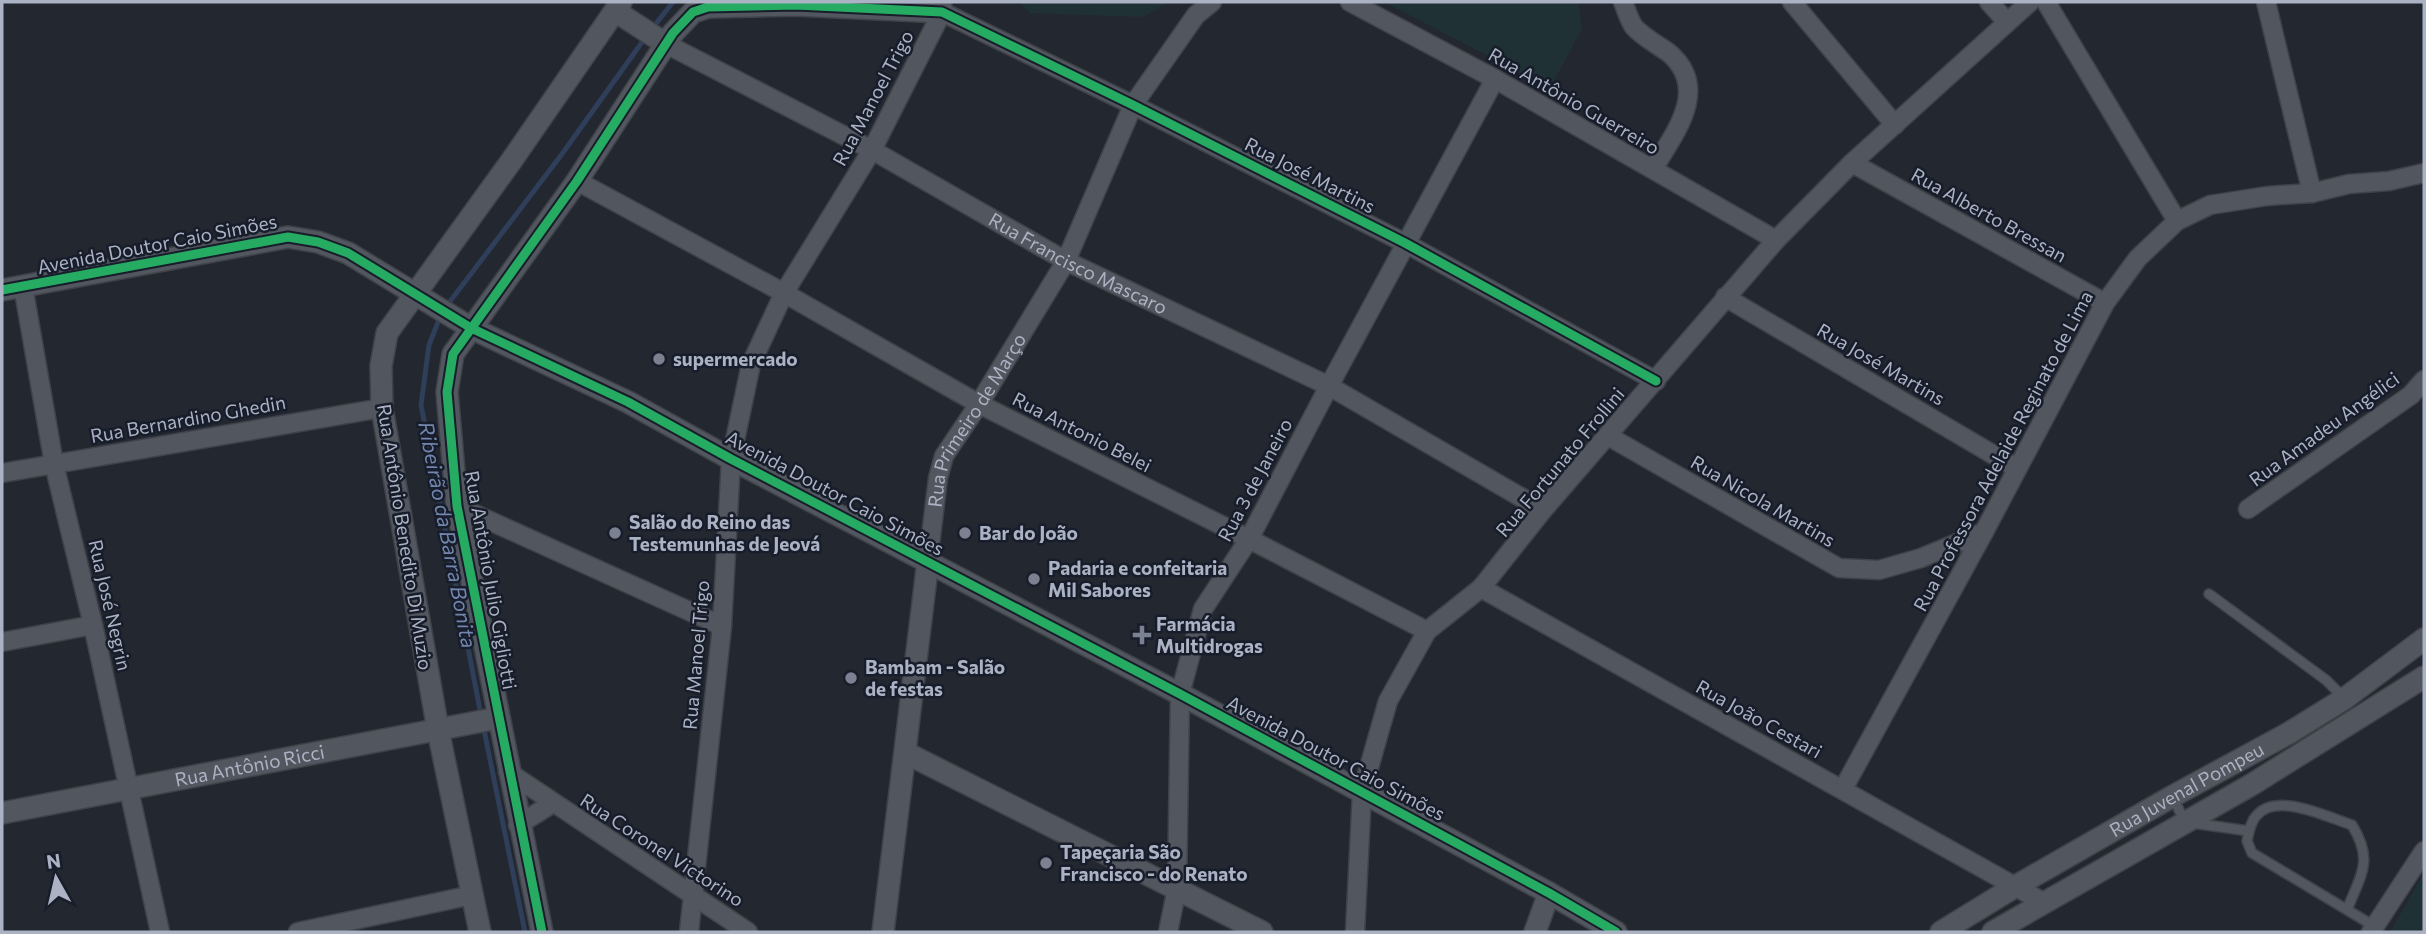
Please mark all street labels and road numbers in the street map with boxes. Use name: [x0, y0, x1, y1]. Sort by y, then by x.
street label: Rua Manoel Trigo: [827, 26, 918, 169]
street label: Rua Antônio Guerreiro: [1485, 42, 1664, 159]
street label: Rua José Martins: [1241, 132, 1379, 217]
street label: Rua Alberto Bressan: [1908, 162, 2071, 267]
street label: Rua Francisco Mascaro: [985, 207, 1171, 318]
street label: Avenida Doutor Caio Simões: [35, 209, 279, 278]
street label: Rua Professora Adelaide Reginato de Lima: [1908, 287, 2097, 615]
street label: Rua José Martins: [1813, 318, 1949, 409]
street label: Rua Primeiro de Março: [923, 329, 1030, 509]
street label: Rua Amadeu Angélici: [2244, 366, 2403, 491]
street label: Rua Fortunato Frollini: [1490, 382, 1629, 541]
street label: Rua Antonio Belei: [1009, 387, 1155, 476]
street label: Rua Bernardino Ghedin: [88, 390, 287, 447]
street label: Rua Antônio Benedito Di Muzio: [373, 402, 438, 672]
street label: Rua 3 de Janeiro: [1213, 414, 1297, 545]
street label: Avenida Doutor Caio Simões: [722, 425, 948, 560]
street label: Rua Nicola Martins: [1687, 450, 1840, 551]
street label: Rua Antônio Julio Gigliotti: [461, 469, 522, 691]
street label: Rua José Negrin: [84, 537, 137, 673]
street label: Rua Manoel Trigo: [678, 579, 713, 731]
street label: Rua João Cestari: [1692, 674, 1826, 763]
street label: Avenida Doutor Caio Simões: [1223, 690, 1449, 825]
street label: Rua Juvenal Pompeu: [2105, 737, 2268, 841]
street label: Rua Antônio Ricci: [173, 740, 326, 791]
street label: Rua Coronel Victorino: [576, 788, 748, 911]

